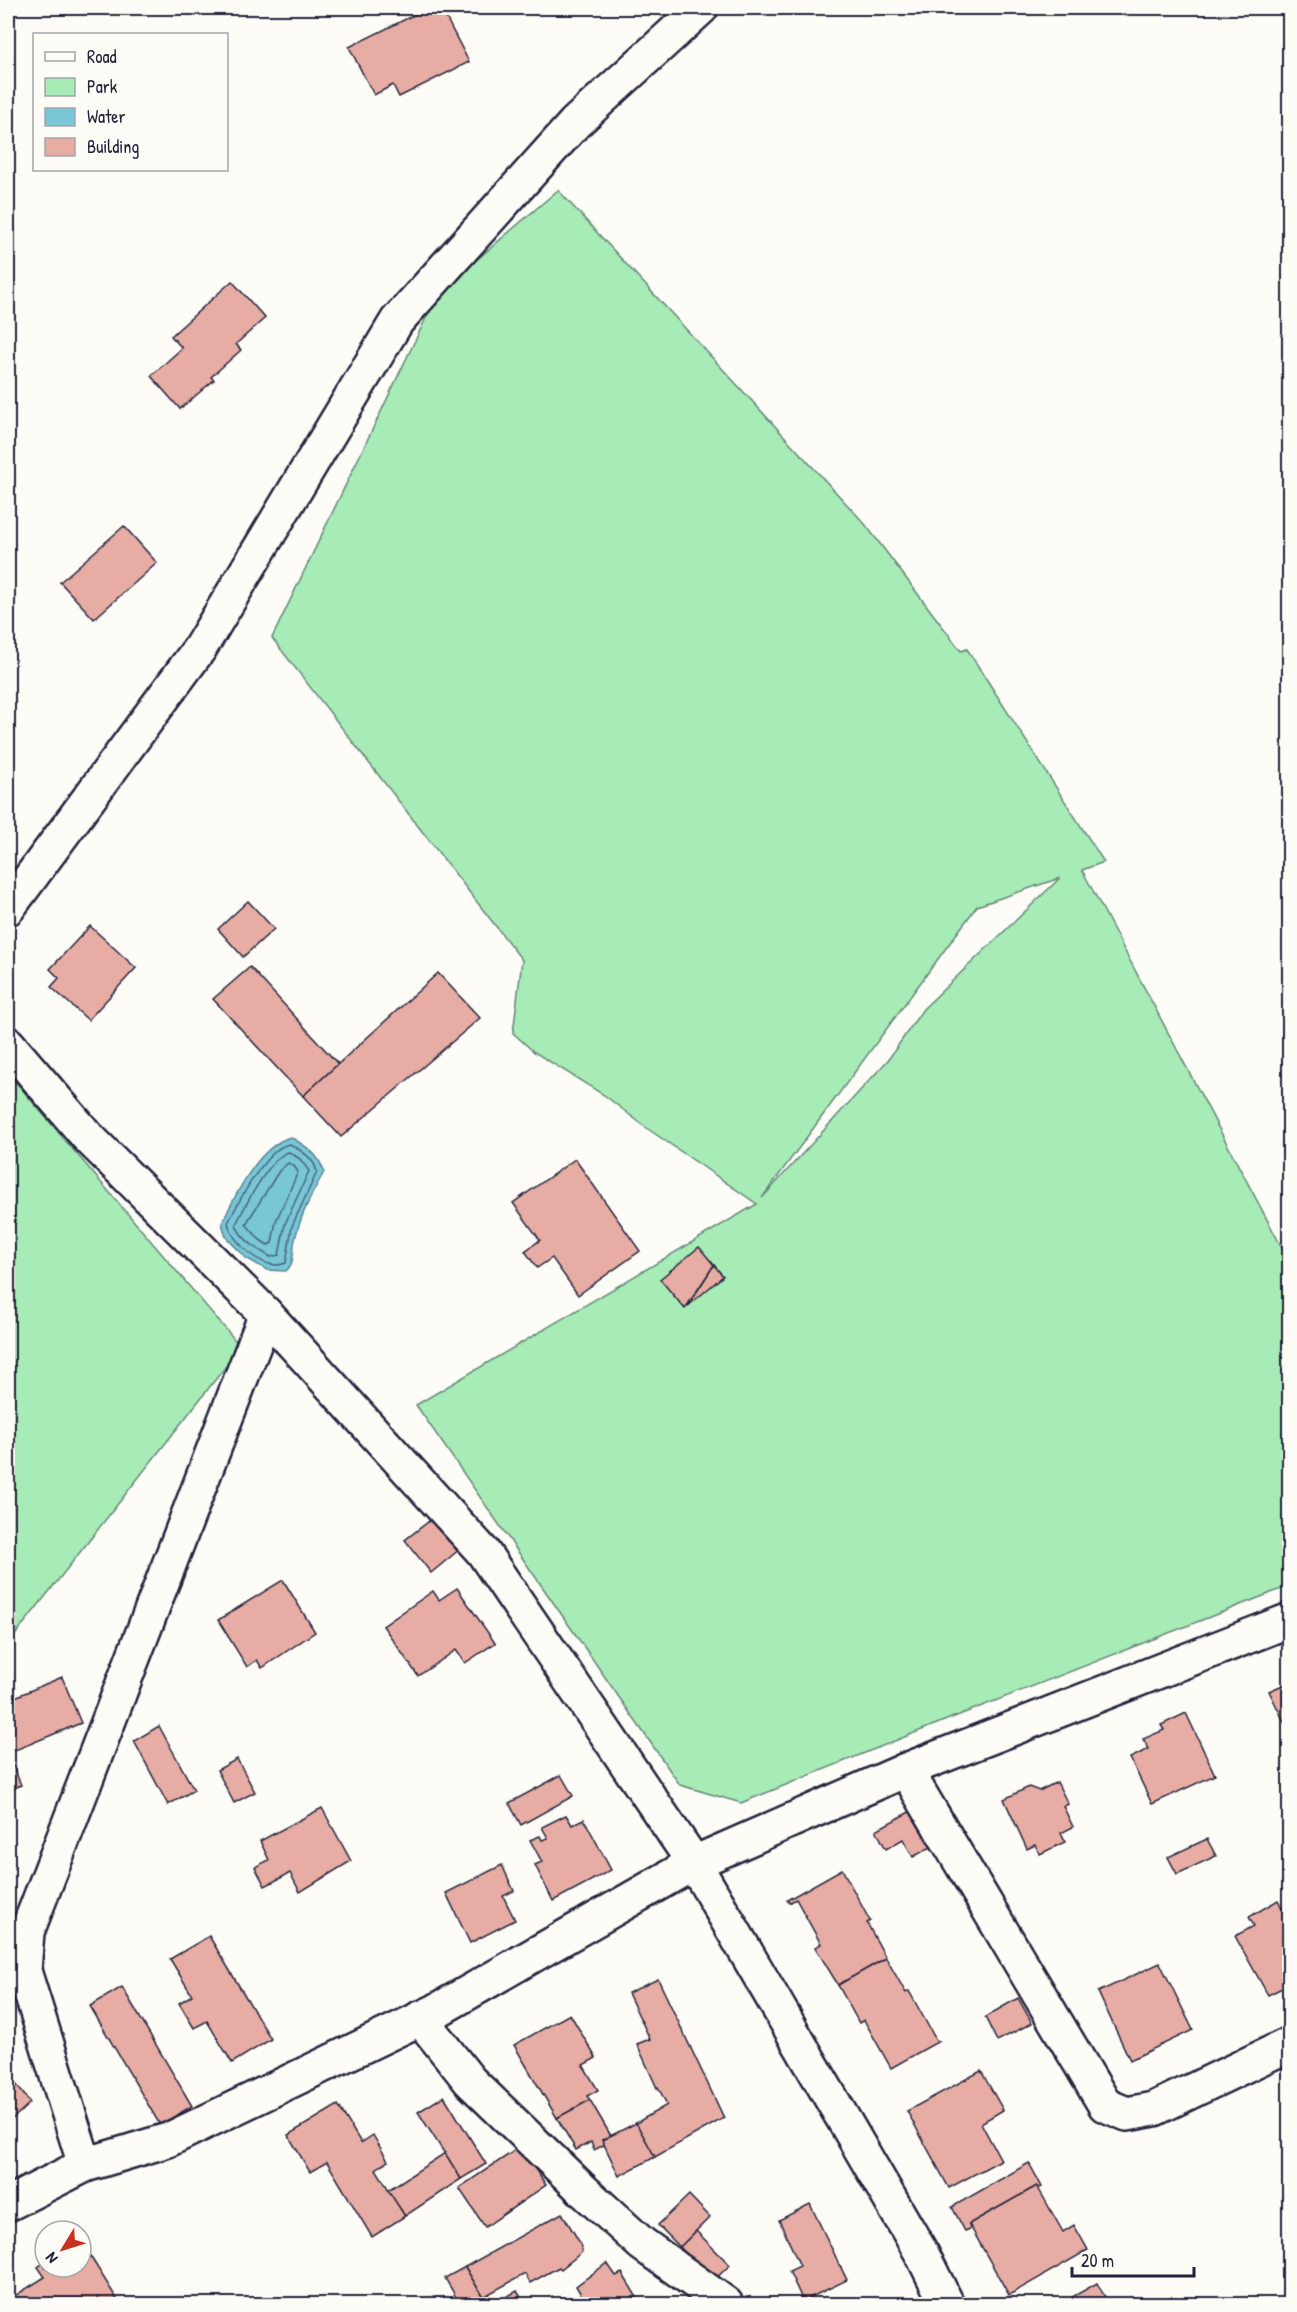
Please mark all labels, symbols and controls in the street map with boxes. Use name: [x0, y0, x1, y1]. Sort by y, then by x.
legend: [33, 33, 228, 171]
text: Road: [87, 44, 117, 69]
text: Park: [87, 74, 118, 99]
text: Water: [87, 104, 125, 129]
text: Building: [87, 134, 139, 159]
north arrow: [33, 2219, 93, 2279]
scale bar: [1072, 2240, 1194, 2278]
text: N: [40, 2248, 62, 2268]
text: 20 m: [1081, 2248, 1114, 2273]

